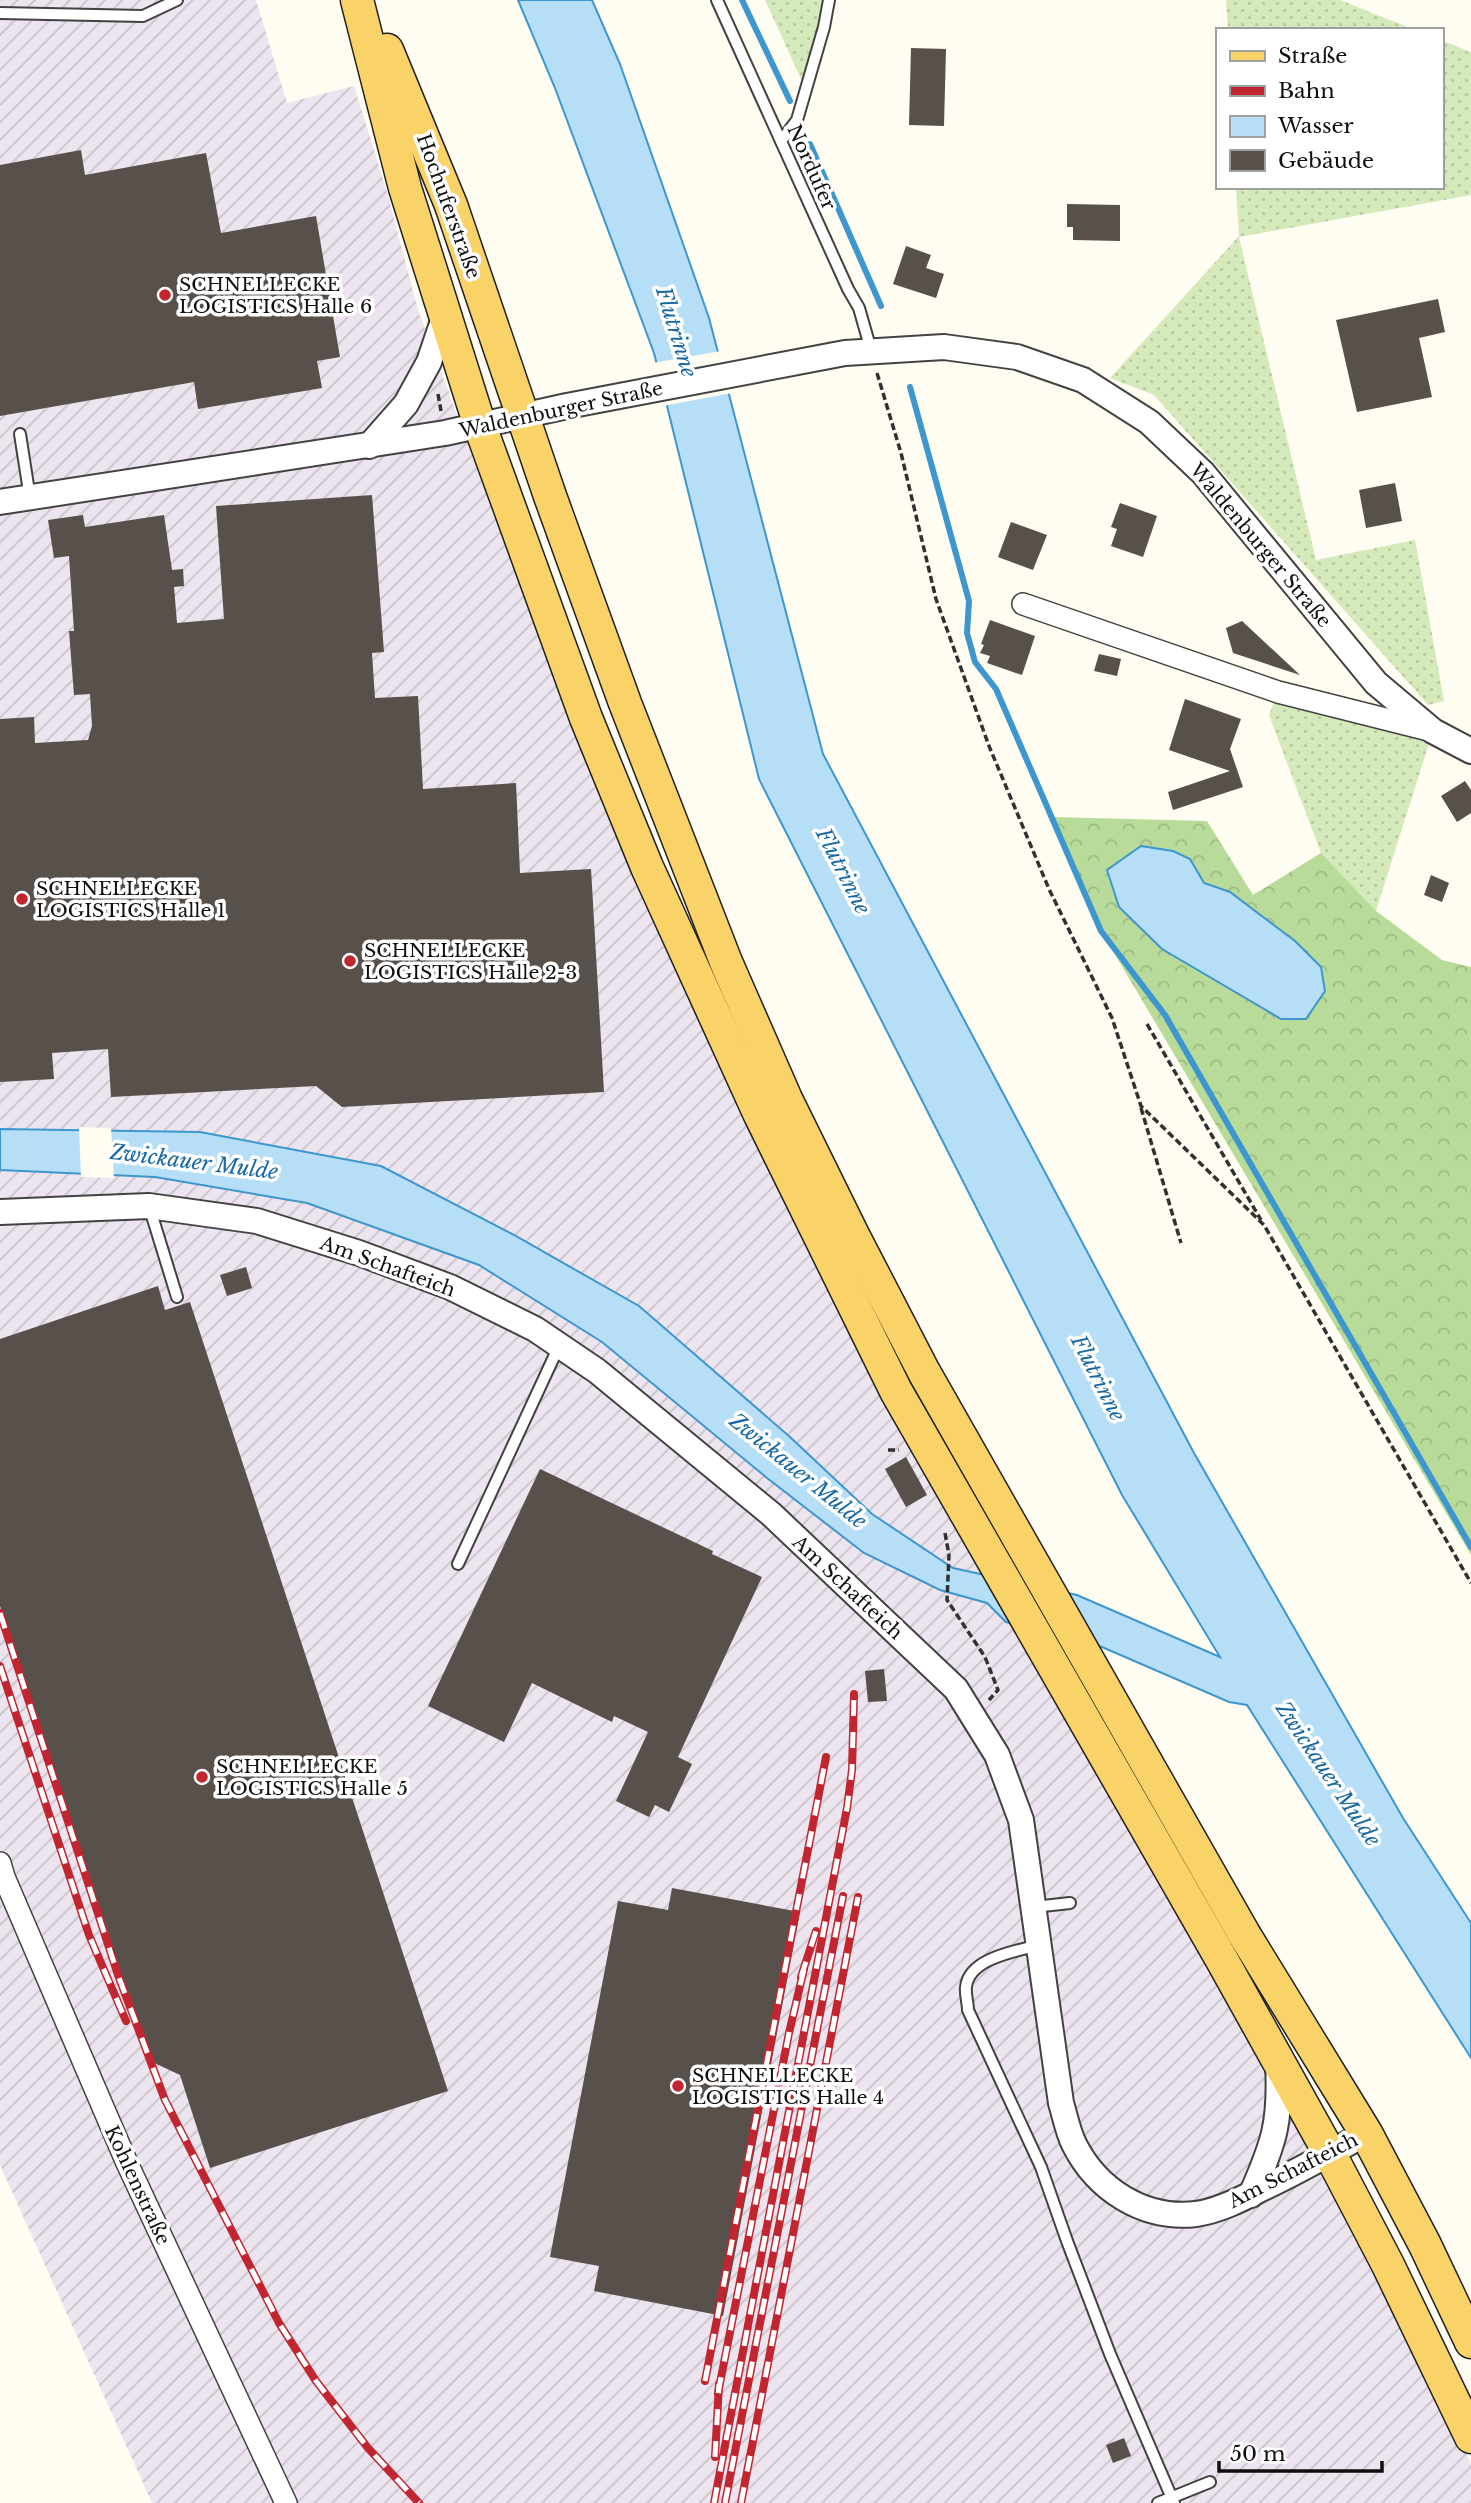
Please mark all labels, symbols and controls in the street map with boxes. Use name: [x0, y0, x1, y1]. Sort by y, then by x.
legend: [1216, 28, 1443, 189]
text: Straße: [1278, 43, 1347, 69]
text: Bahn: [1278, 78, 1335, 104]
text: Wasser: [1277, 113, 1354, 139]
street label: Nordufer: [783, 121, 841, 213]
street label: Hochuferstraße: [412, 131, 485, 282]
text: Gebäude: [1278, 148, 1374, 174]
place label: SCHNELLECKE LOGISTICS Halle 6: [179, 273, 372, 318]
water label: Flutrinne: [650, 283, 702, 381]
marker: SCHNELLECKE LOGISTICS Halle 6: [157, 287, 173, 303]
street label: Waldenburger Straße: [456, 377, 665, 443]
street label: Waldenburger Straße: [1185, 458, 1336, 632]
water label: Flutrinne: [810, 823, 876, 919]
place label: SCHNELLECKE LOGISTICS Halle 1: [36, 877, 225, 922]
marker: SCHNELLECKE LOGISTICS Halle 1: [14, 891, 30, 907]
place label: SCHNELLECKE LOGISTICS Halle 2-3: [364, 939, 577, 984]
marker: SCHNELLECKE LOGISTICS Halle 2-3: [342, 953, 358, 969]
water label: Zwickauer Mulde: [108, 1139, 280, 1185]
street label: Am Schafteich: [316, 1231, 459, 1302]
water label: Flutrinne: [1065, 1330, 1131, 1426]
water label: Zwickauer Mulde: [723, 1407, 872, 1535]
street label: Am Schafteich: [787, 1530, 907, 1644]
water label: Zwickauer Mulde: [1269, 1696, 1386, 1852]
place label: SCHNELLECKE LOGISTICS Halle 5: [216, 1755, 408, 1800]
marker: SCHNELLECKE LOGISTICS Halle 5: [194, 1769, 210, 1785]
place label: SCHNELLECKE LOGISTICS Halle 4: [692, 2064, 884, 2109]
marker: SCHNELLECKE LOGISTICS Halle 4: [670, 2078, 686, 2094]
street label: Kohlenstraße: [100, 2122, 175, 2249]
street label: Am Schafteich: [1224, 2128, 1362, 2213]
scale bar: [1219, 2430, 1382, 2474]
text: 50 m: [1230, 2441, 1286, 2467]

